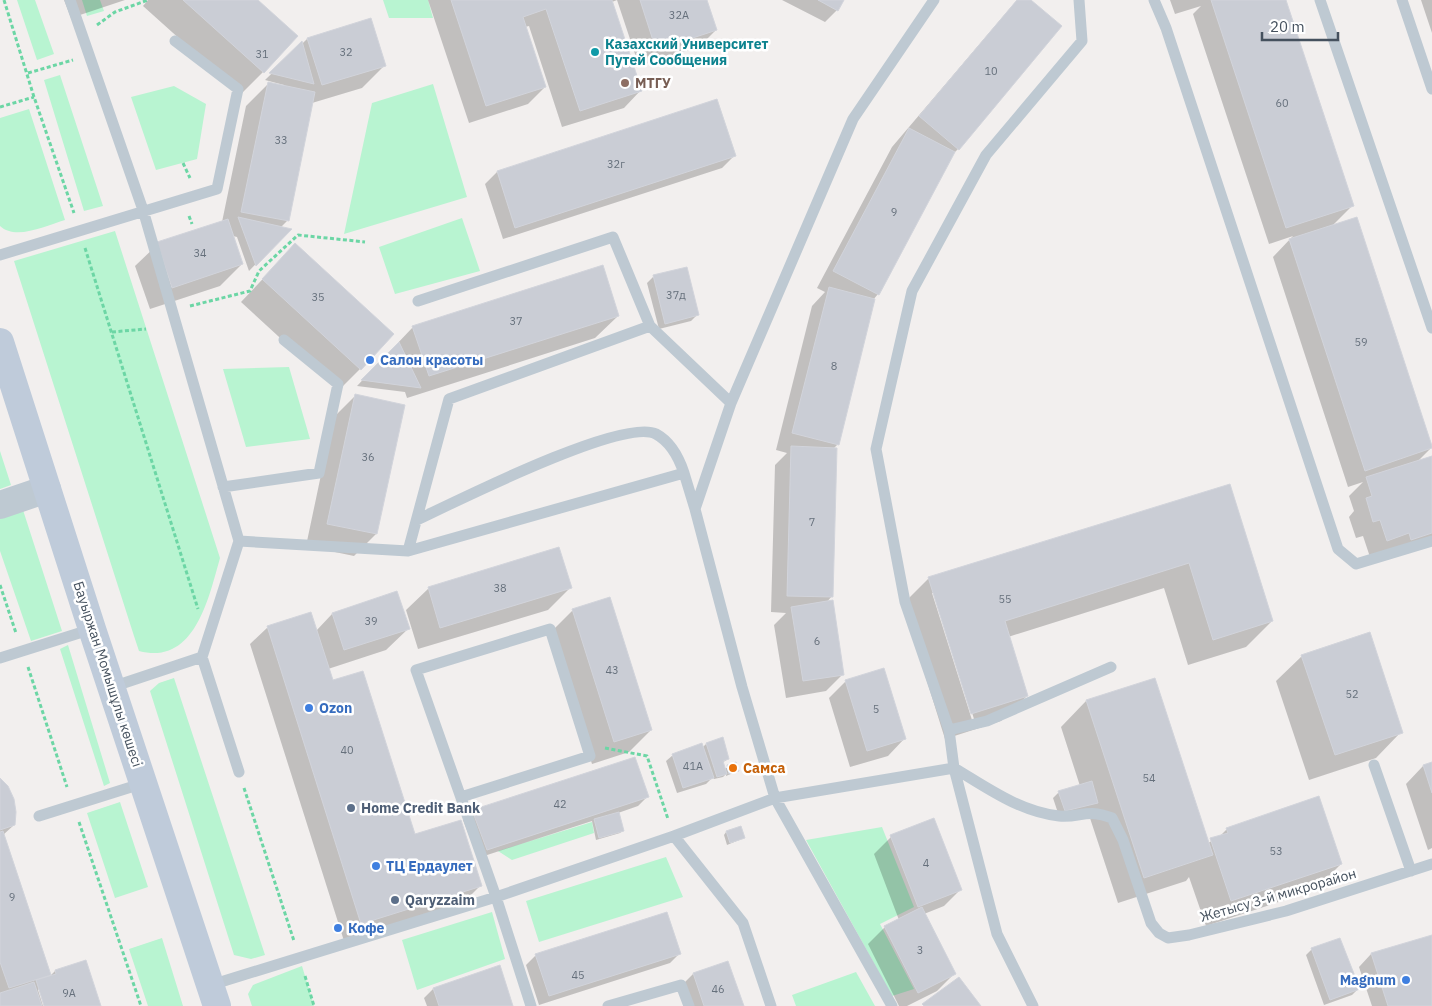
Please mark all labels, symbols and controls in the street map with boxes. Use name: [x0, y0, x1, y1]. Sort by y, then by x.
house number: 32А: [669, 8, 689, 22]
scale bar: [1262, 10, 1338, 42]
text: 20 m: [1270, 17, 1305, 36]
place label: Казахский Университет Путей Сообщения: [605, 35, 768, 69]
house number: 32: [339, 45, 353, 59]
marker: Казахский Университет Путей Сообщения: [589, 46, 601, 58]
house number: 31: [255, 47, 269, 61]
house number: 10: [984, 64, 998, 78]
place label: МТГУ: [635, 74, 671, 92]
marker: МТГУ: [619, 77, 631, 89]
house number: 60: [1275, 96, 1289, 110]
house number: 33: [274, 133, 288, 147]
house number: 32г: [607, 157, 625, 171]
house number: 9: [891, 205, 897, 219]
house number: 34: [193, 246, 207, 260]
house number: 37д: [666, 288, 686, 302]
house number: 35: [311, 290, 325, 304]
house number: 37: [509, 314, 523, 328]
house number: 59: [1354, 335, 1368, 349]
place label: Салон красоты: [380, 351, 483, 369]
marker: Салон красоты: [364, 354, 376, 366]
house number: 8: [831, 359, 837, 373]
house number: 36: [361, 450, 375, 464]
house number: 7: [809, 515, 815, 529]
street label: Бауыржан Момышұлы көшесі: [69, 579, 147, 769]
house number: 38: [493, 581, 507, 595]
house number: 55: [998, 592, 1012, 606]
house number: 39: [364, 614, 378, 628]
house number: 6: [814, 634, 820, 648]
house number: 43: [605, 663, 619, 677]
house number: 52: [1345, 687, 1359, 701]
place label: Ozon: [319, 699, 352, 717]
marker: Ozon: [303, 702, 315, 714]
house number: 5: [873, 702, 879, 716]
house number: 40: [340, 743, 354, 757]
house number: 41А: [683, 759, 703, 773]
place label: Самса: [743, 759, 785, 777]
marker: Самса: [727, 762, 739, 774]
house number: 54: [1142, 771, 1156, 785]
house number: 42: [553, 797, 567, 811]
place label: Home Credit Bank: [361, 799, 481, 817]
marker: Home Credit Bank: [345, 802, 357, 814]
house number: 53: [1269, 844, 1283, 858]
house number: 4: [923, 856, 930, 870]
place label: ТЦ Ердаулет: [386, 857, 473, 875]
marker: ТЦ Ердаулет: [370, 860, 382, 872]
street label: Жетысу 3-й микрорайон: [1198, 864, 1358, 926]
house number: 9: [9, 890, 15, 904]
place label: Qaryzzaim: [405, 891, 475, 909]
marker: Qaryzzaim: [389, 894, 401, 906]
place label: Кофе: [348, 919, 385, 937]
marker: Кофе: [332, 922, 344, 934]
house number: 3: [917, 943, 923, 957]
house number: 45: [571, 968, 585, 982]
place label: Magnum: [1340, 971, 1396, 989]
marker: Magnum: [1400, 974, 1412, 986]
house number: 46: [711, 982, 725, 996]
house number: 9А: [62, 986, 76, 1000]

